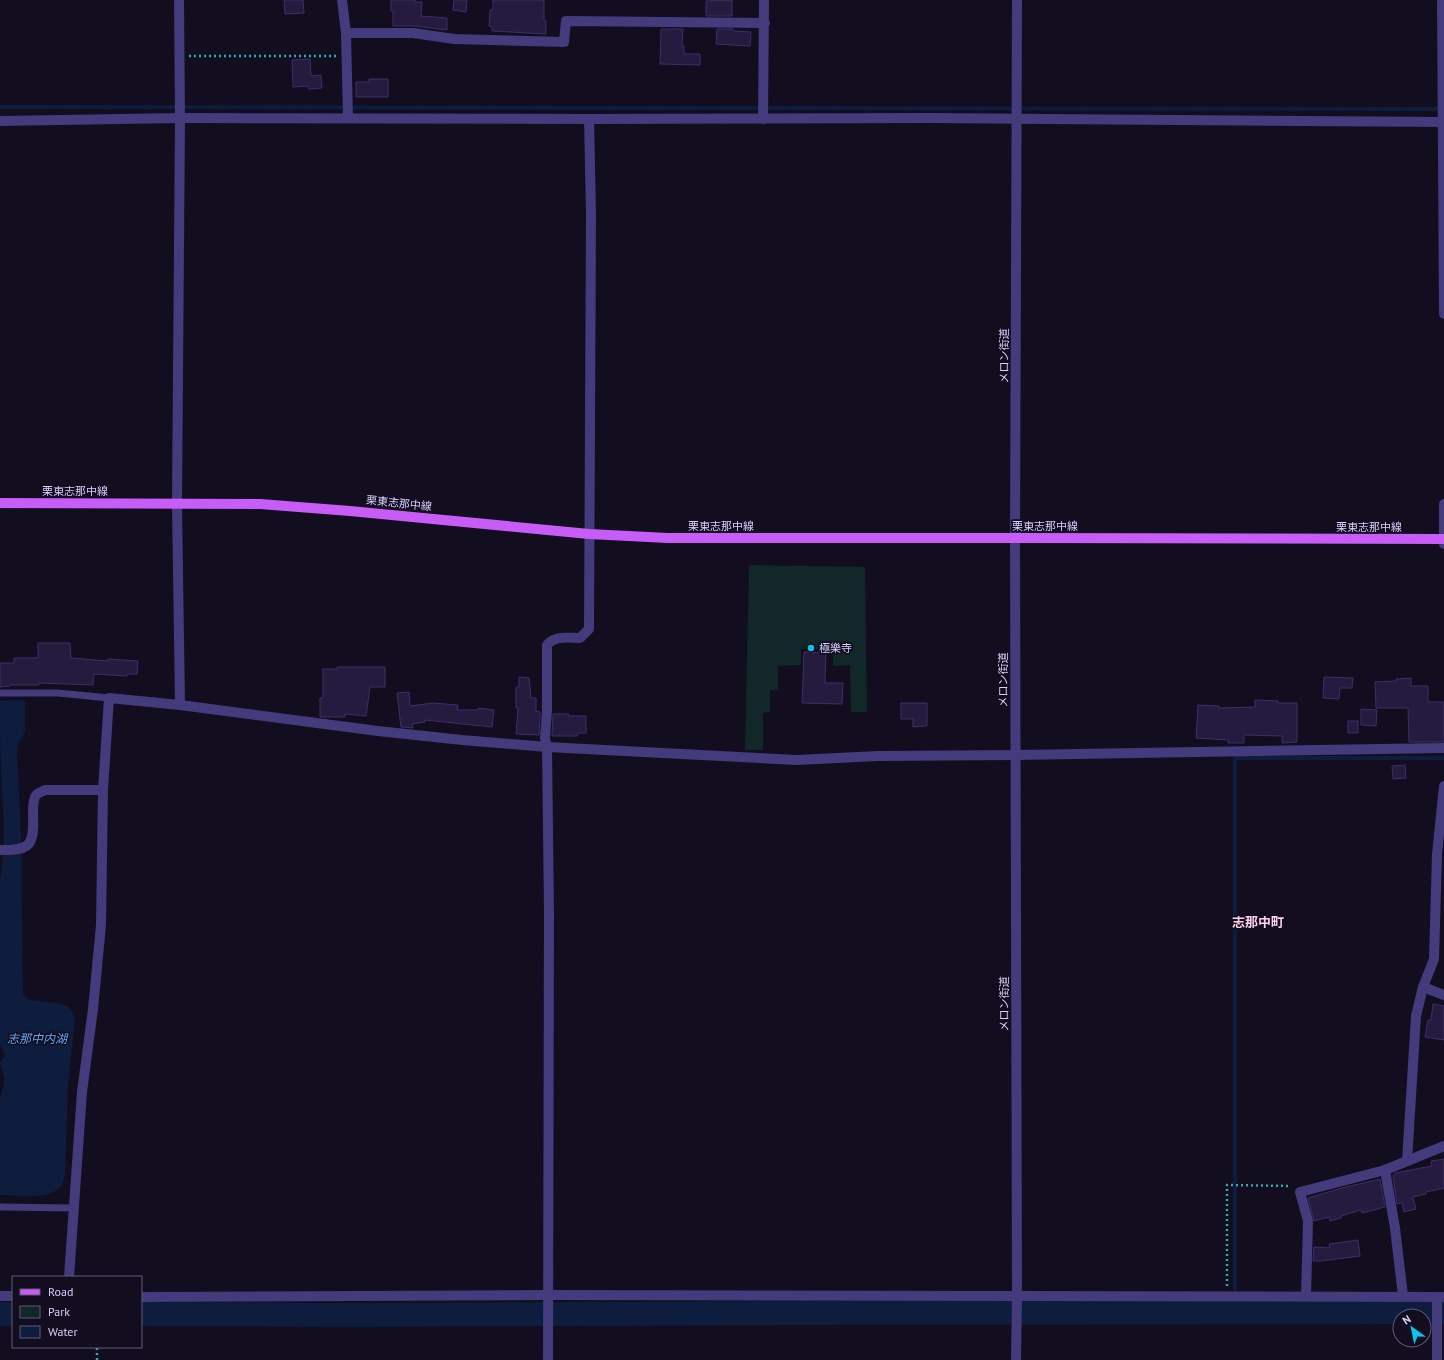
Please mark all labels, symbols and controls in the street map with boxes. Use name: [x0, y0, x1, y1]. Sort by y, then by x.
street label: メロン街道: [997, 329, 1011, 384]
street label: 栗東志那中線: [42, 484, 108, 498]
street label: 栗東志那中線: [365, 493, 433, 513]
street label: 栗東志那中線: [688, 519, 754, 533]
street label: 栗東志那中線: [1012, 519, 1078, 533]
street label: 栗東志那中線: [1336, 520, 1402, 534]
place label: 極樂寺: [819, 641, 852, 655]
marker: 極樂寺: [806, 643, 816, 653]
street label: メロン街道: [996, 653, 1010, 708]
district label: 志那中町: [1232, 914, 1284, 931]
street label: メロン街道: [997, 977, 1011, 1032]
water label: 志那中内湖: [7, 1031, 69, 1046]
legend: [12, 1276, 142, 1348]
text: Road: [48, 1284, 73, 1299]
text: Park: [48, 1304, 70, 1319]
north arrow: [1392, 1308, 1432, 1348]
text: N: [1400, 1312, 1413, 1327]
text: Water: [48, 1324, 78, 1339]

